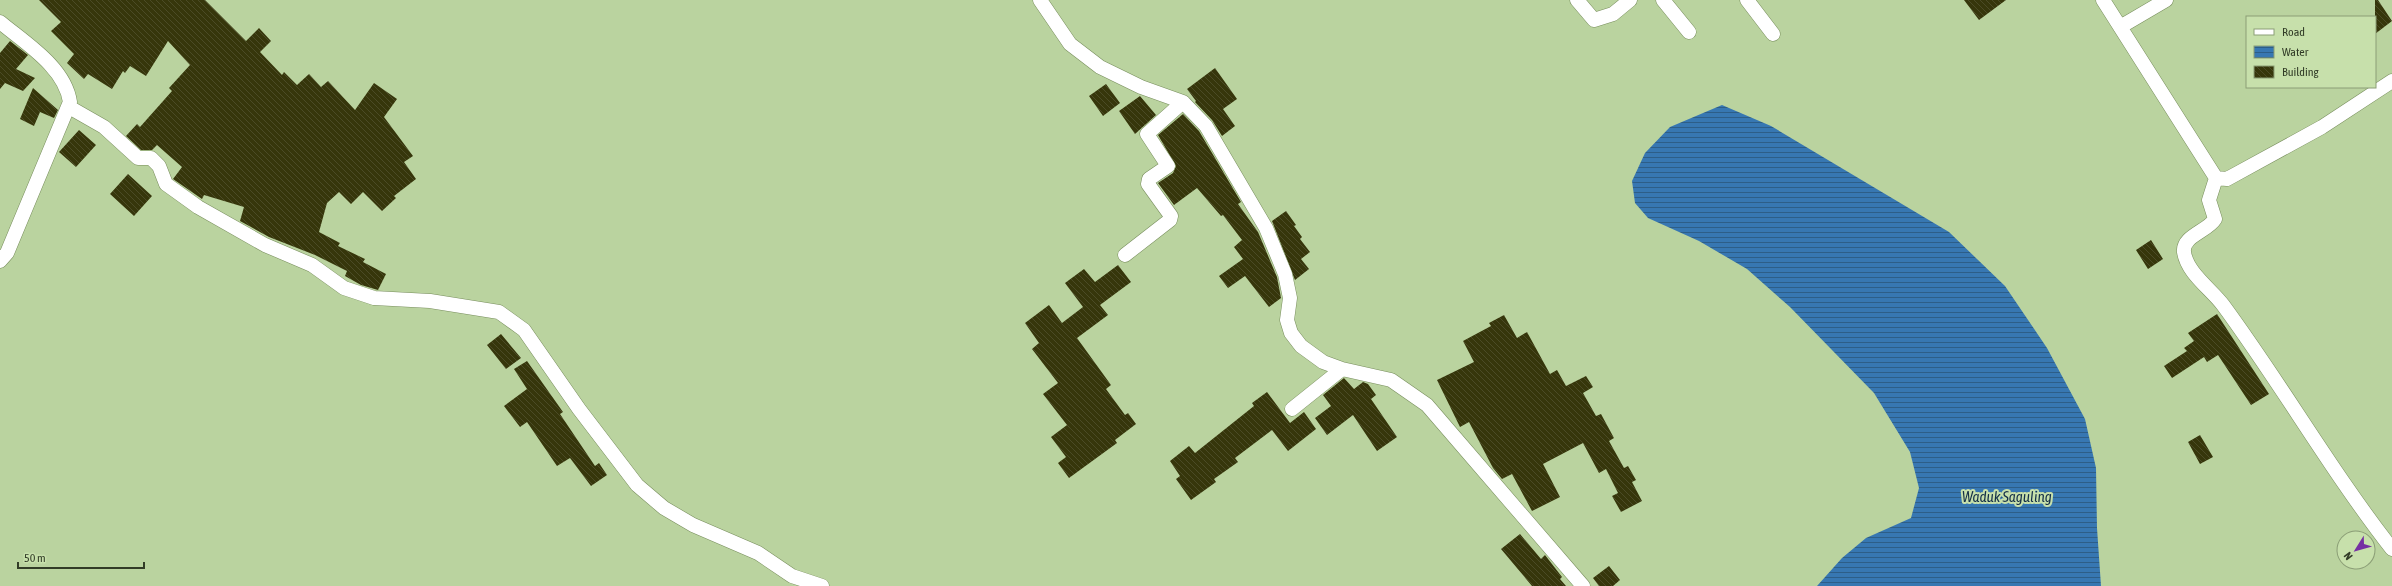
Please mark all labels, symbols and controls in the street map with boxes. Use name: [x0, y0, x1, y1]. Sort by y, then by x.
legend: [2246, 16, 2376, 88]
text: Road: [2282, 25, 2305, 39]
text: Water: [2282, 45, 2309, 59]
text: Building: [2282, 65, 2320, 79]
water label: Waduk Saguling: [1962, 488, 2052, 505]
north arrow: [2336, 530, 2376, 570]
scale bar: [18, 544, 144, 570]
text: N: [2341, 550, 2355, 562]
text: 50 m: [24, 551, 46, 565]

